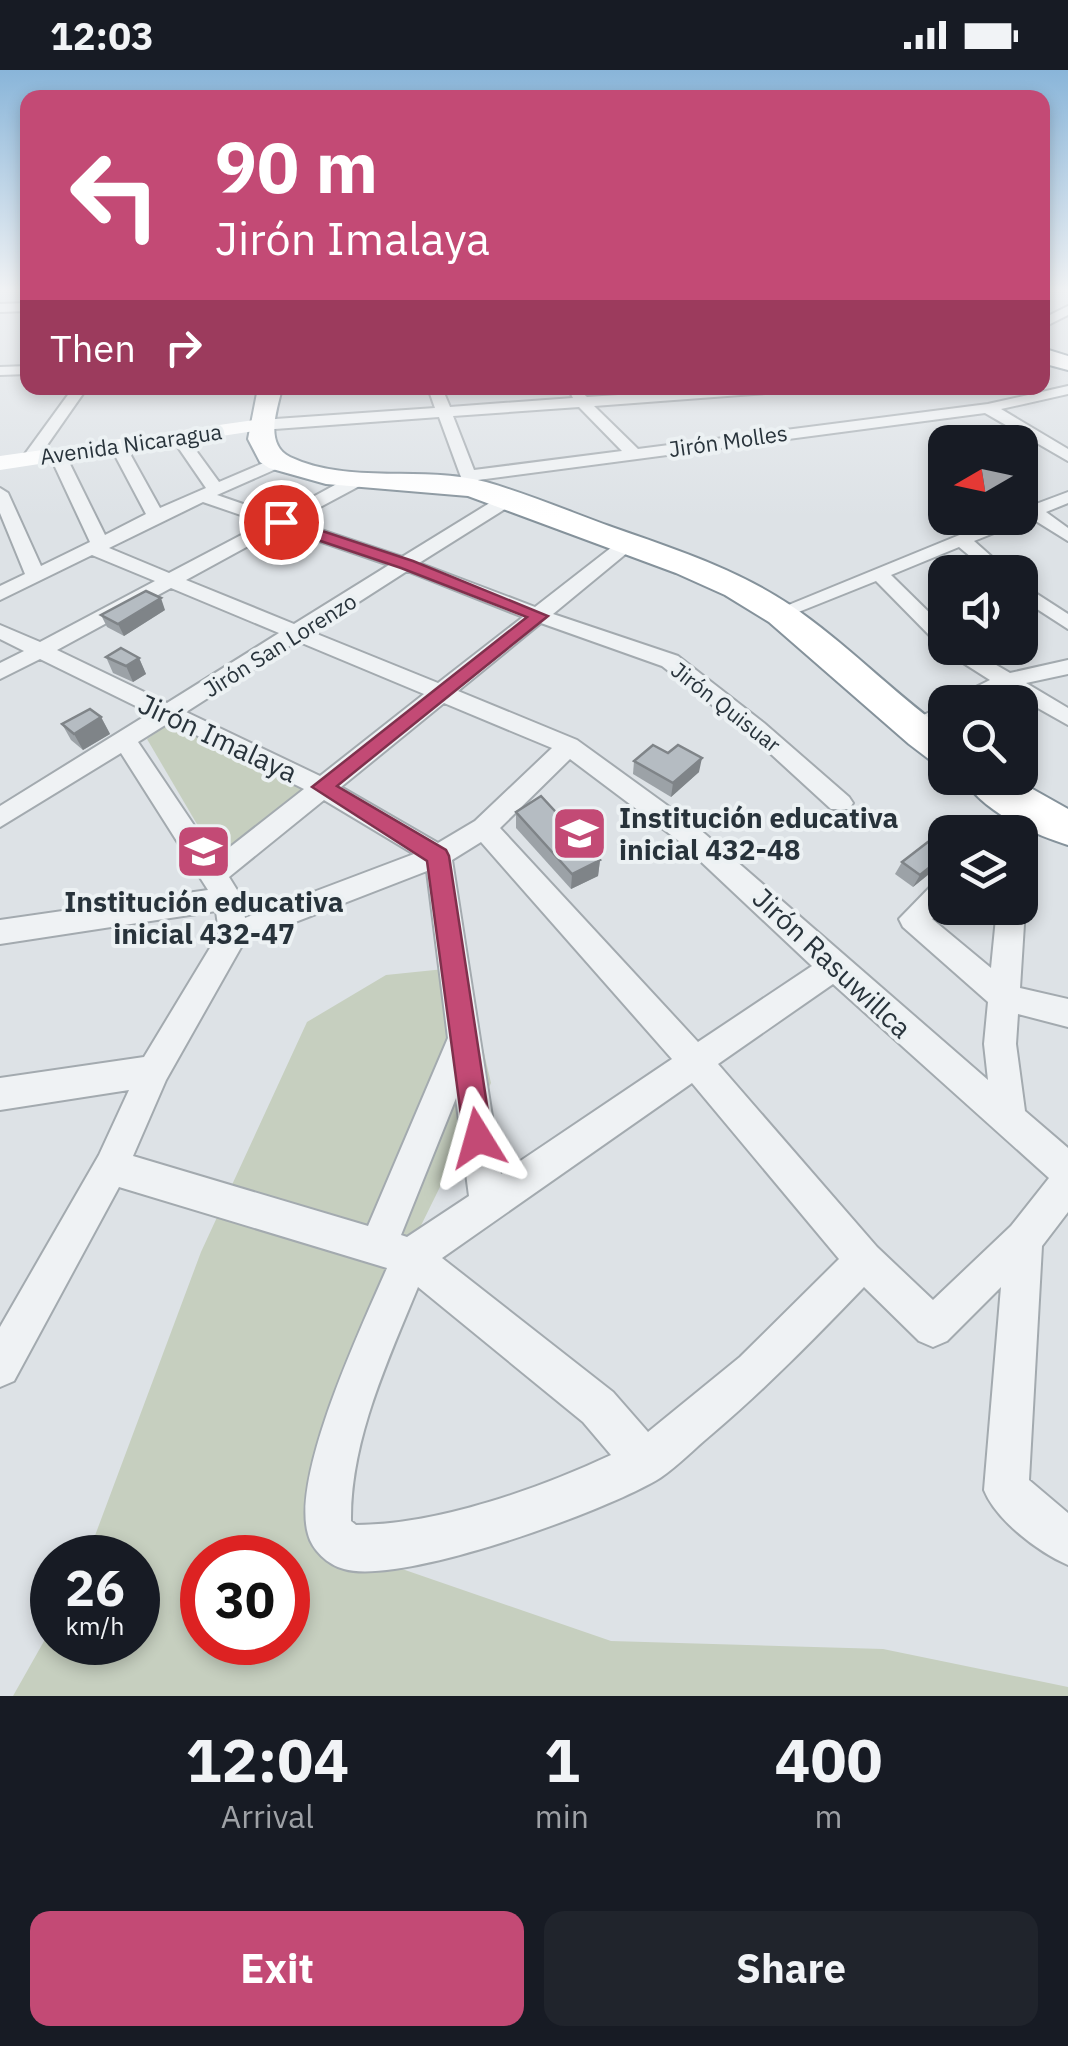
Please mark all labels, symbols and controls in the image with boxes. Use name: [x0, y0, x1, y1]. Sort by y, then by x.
text: 12:03: [50, 11, 154, 60]
text: 90 m: [215, 121, 378, 212]
icon: left: [50, 130, 180, 260]
text: Jirón Imalaya: [215, 209, 490, 267]
icon: right: [156, 320, 211, 375]
text: Then: [50, 323, 136, 372]
street label: Avenida Nicaragua: [38, 416, 224, 471]
street label: Jirón Molles: [667, 418, 789, 463]
north arrow: [928, 425, 1038, 535]
map controls: [928, 425, 1038, 925]
pin: [239, 480, 324, 565]
icon: arrive: [254, 495, 309, 550]
button: sound: [928, 555, 1038, 665]
street label: Jirón San Lorenzo: [198, 586, 362, 703]
street label: Jirón Quisuar: [666, 655, 787, 758]
street label: Jirón Imalaya: [133, 685, 304, 791]
button: search: [928, 685, 1038, 795]
place label: Institución educativa inicial 432-48: [619, 799, 899, 868]
school or university icon: Institución educativa inicial 432-48: [550, 804, 610, 864]
button: layers: [928, 815, 1038, 925]
school or university icon: Institución educativa inicial 432-47: [174, 821, 234, 881]
street label: Jirón Rasuwillca: [745, 879, 920, 1046]
place label: Institución educativa inicial 432-47: [64, 883, 344, 952]
position arrow: [426, 1086, 530, 1190]
speed limit sign: 30: [180, 1535, 310, 1665]
text: 26: [65, 1555, 125, 1620]
text: km/h: [66, 1609, 124, 1642]
text: 12:04: [186, 1720, 349, 1799]
text: 1: [544, 1720, 580, 1799]
text: 400: [774, 1720, 882, 1799]
text: Arrival: [221, 1795, 314, 1837]
text: min: [535, 1795, 589, 1837]
text: m: [815, 1795, 842, 1837]
button: Exit: [30, 1911, 524, 2026]
button: Share: [544, 1911, 1038, 2026]

